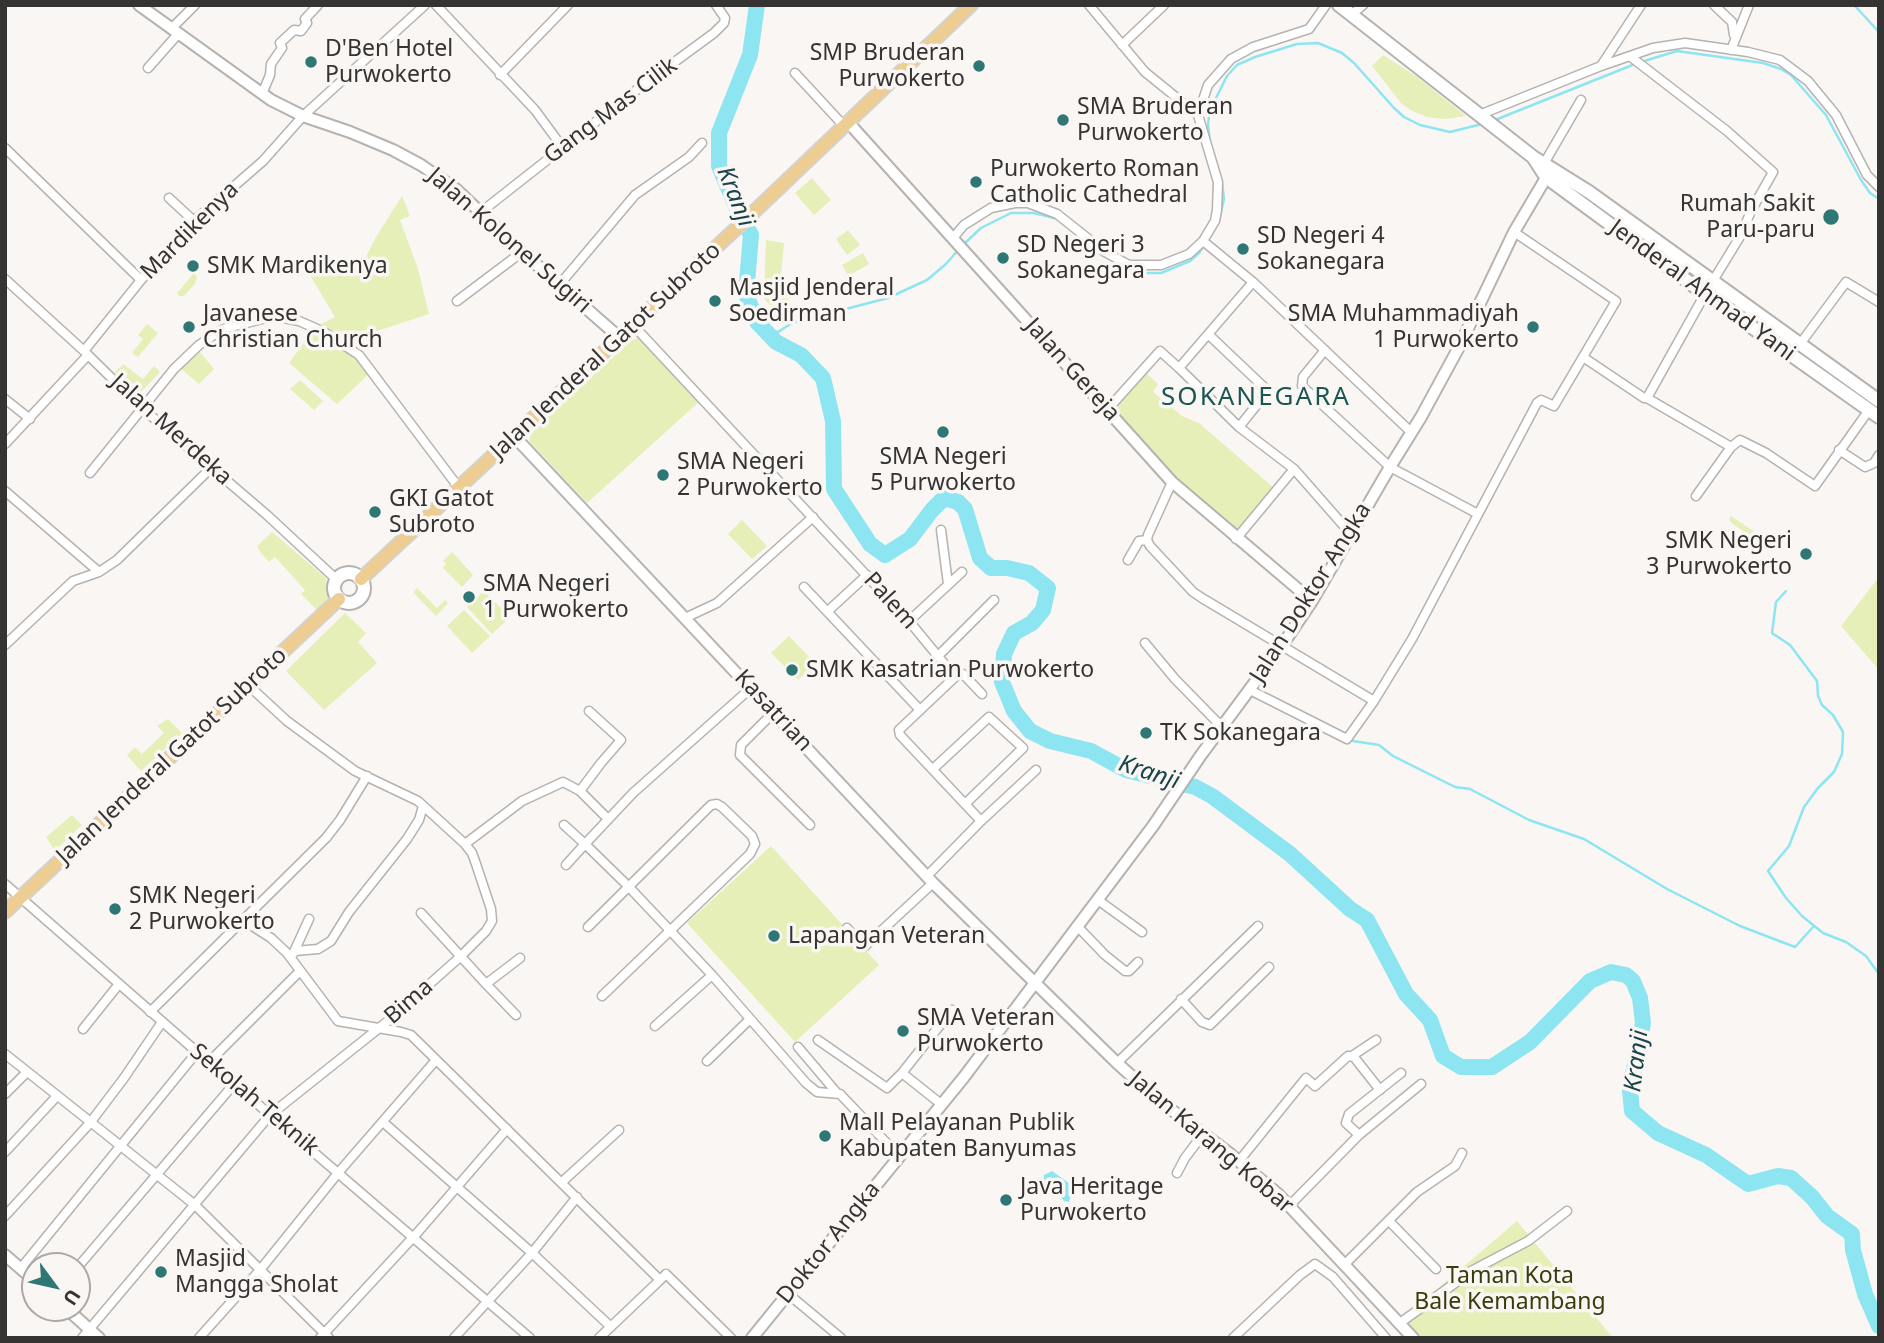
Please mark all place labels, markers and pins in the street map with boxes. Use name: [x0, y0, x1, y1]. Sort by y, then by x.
place label: D'Ben Hotel Purwokerto: [325, 35, 453, 89]
place label: SMP Bruderan Purwokerto: [810, 39, 965, 93]
marker: D'Ben Hotel Purwokerto: [303, 54, 319, 70]
marker: SMP Bruderan Purwokerto: [971, 58, 987, 74]
place label: SMA Bruderan Purwokerto: [1077, 93, 1233, 147]
marker: SMA Bruderan Purwokerto: [1055, 112, 1071, 128]
place label: Purwokerto Roman Catholic Cathedral: [990, 155, 1199, 209]
marker: Purwokerto Roman Catholic Cathedral: [968, 174, 984, 190]
place label: Rumah Sakit Paru-paru: [1680, 190, 1815, 244]
marker: Rumah Sakit Paru-paru: [1821, 207, 1841, 227]
place label: SD Negeri 4 Sokanegara: [1257, 222, 1385, 276]
place label: SD Negeri 3 Sokanegara: [1017, 231, 1145, 285]
marker: SD Negeri 4 Sokanegara: [1235, 241, 1251, 257]
marker: SD Negeri 3 Sokanegara: [995, 250, 1011, 266]
place label: SMK Mardikenya: [207, 252, 388, 280]
marker: SMK Mardikenya: [185, 258, 201, 274]
place label: Masjid Jenderal Soedirman: [729, 274, 894, 328]
marker: Masjid Jenderal Soedirman: [707, 293, 723, 309]
place label: Javanese Christian Church: [203, 300, 383, 354]
place label: SMA Muhammadiyah 1 Purwokerto: [1288, 300, 1519, 354]
marker: Javanese Christian Church: [181, 319, 197, 335]
marker: SMA Muhammadiyah 1 Purwokerto: [1525, 319, 1541, 335]
marker: SMA Negeri 5 Purwokerto: [935, 424, 951, 440]
place label: SMA Negeri 5 Purwokerto: [870, 443, 1016, 497]
place label: SMA Negeri 2 Purwokerto: [677, 448, 823, 502]
marker: SMA Negeri 2 Purwokerto: [655, 467, 671, 483]
place label: GKI Gatot Subroto: [389, 485, 494, 539]
marker: GKI Gatot Subroto: [367, 504, 383, 520]
place label: SMK Negeri 3 Purwokerto: [1646, 527, 1792, 581]
marker: SMK Negeri 3 Purwokerto: [1798, 546, 1814, 562]
place label: SMA Negeri 1 Purwokerto: [483, 570, 629, 624]
marker: SMA Negeri 1 Purwokerto: [461, 589, 477, 605]
place label: SMK Kasatrian Purwokerto: [806, 656, 1094, 684]
marker: SMK Kasatrian Purwokerto: [784, 662, 800, 678]
place label: TK Sokanegara: [1160, 719, 1321, 747]
marker: TK Sokanegara: [1138, 725, 1154, 741]
place label: SMK Negeri 2 Purwokerto: [129, 882, 275, 936]
marker: SMK Negeri 2 Purwokerto: [107, 901, 123, 917]
place label: Lapangan Veteran: [788, 922, 985, 950]
marker: Lapangan Veteran: [766, 928, 782, 944]
place label: SMA Veteran Purwokerto: [917, 1004, 1055, 1058]
marker: SMA Veteran Purwokerto: [895, 1023, 911, 1039]
place label: Mall Pelayanan Publik Kabupaten Banyumas: [839, 1109, 1076, 1163]
marker: Mall Pelayanan Publik Kabupaten Banyumas: [817, 1128, 833, 1144]
place label: Java Heritage Purwokerto: [1020, 1173, 1164, 1227]
marker: Java Heritage Purwokerto: [998, 1192, 1014, 1208]
place label: Masjid Mangga Sholat: [175, 1245, 338, 1299]
marker: Masjid Mangga Sholat: [153, 1264, 169, 1280]

